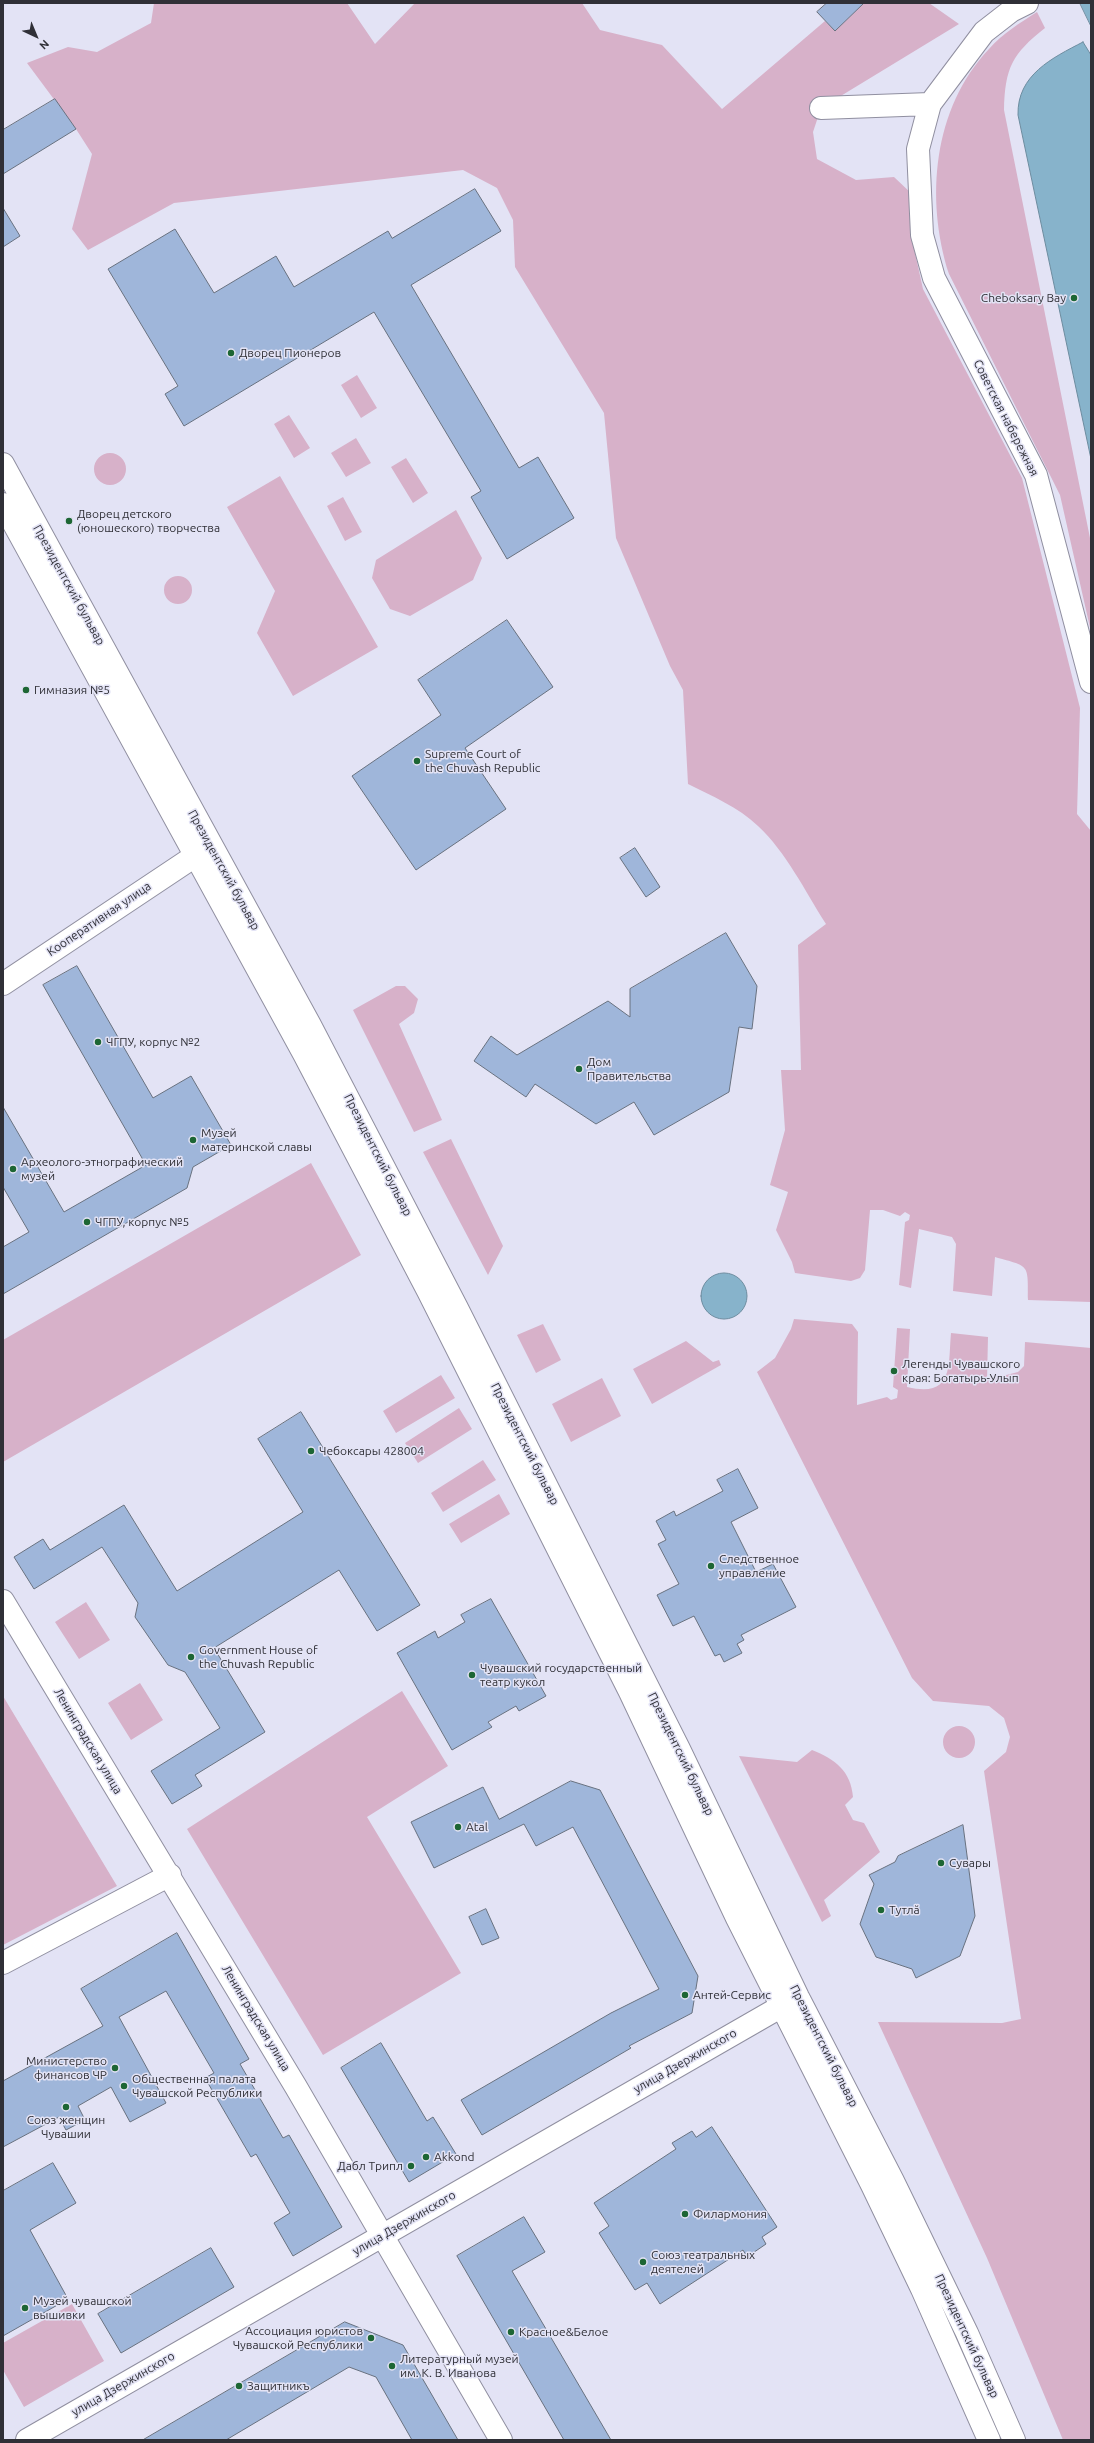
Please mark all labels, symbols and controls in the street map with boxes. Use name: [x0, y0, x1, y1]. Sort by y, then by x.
north arrow: [16, 16, 56, 56]
text: N: [37, 37, 51, 52]
place label: Cheboksary Bay: [981, 291, 1066, 305]
marker: Cheboksary Bay: [1069, 293, 1079, 303]
place label: Дворец Пионеров: [239, 346, 341, 360]
marker: Дворец Пионеров: [226, 348, 236, 358]
street label: Советская набережная: [970, 357, 1042, 479]
place label: Дворец детского (юношеского) творчества: [77, 507, 220, 535]
marker: Дворец детского (юношеского) творчества: [64, 516, 74, 526]
street label: Президентский бульвар: [30, 522, 108, 648]
place label: Гимназия №5: [34, 683, 110, 697]
marker: Гимназия №5: [21, 685, 31, 695]
place label: Supreme Court of the Chuvash Republic: [425, 747, 540, 775]
marker: Supreme Court of the Chuvash Republic: [412, 756, 422, 766]
street label: Президентский бульвар: [185, 807, 263, 933]
street label: Кооперативная улица: [44, 879, 154, 959]
place label: ЧГПУ, корпус №2: [106, 1035, 200, 1049]
marker: ЧГПУ, корпус №2: [93, 1037, 103, 1047]
place label: Дом Правительства: [587, 1055, 671, 1083]
marker: Дом Правительства: [574, 1064, 584, 1074]
street label: Президентский бульвар: [341, 1092, 415, 1218]
place label: Музей материнской славы: [201, 1126, 312, 1154]
marker: Музей материнской славы: [188, 1135, 198, 1145]
place label: Археолого-этнографический музей: [21, 1155, 183, 1183]
marker: Археолого-этнографический музей: [8, 1164, 18, 1174]
place label: ЧГПУ, корпус №5: [95, 1215, 189, 1229]
marker: ЧГПУ, корпус №5: [82, 1217, 92, 1227]
place label: Легенды Чувашского края: Богатырь-Улып: [902, 1357, 1020, 1385]
marker: Легенды Чувашского края: Богатырь-Улып: [889, 1366, 899, 1376]
street label: Президентский бульвар: [488, 1381, 562, 1507]
place label: Чебоксары 428004: [319, 1444, 424, 1458]
marker: Чебоксары 428004: [306, 1446, 316, 1456]
place label: Следственное управление: [719, 1552, 799, 1580]
marker: Следственное управление: [706, 1561, 716, 1571]
place label: Government House of the Chuvash Republic: [199, 1643, 318, 1671]
marker: Government House of the Chuvash Republic: [186, 1652, 196, 1662]
place label: Чувашский государственный театр кукол: [480, 1661, 642, 1689]
marker: Чувашский государственный театр кукол: [467, 1670, 477, 1680]
street label: Ленинградская улица: [51, 1685, 125, 1797]
street label: Президентский бульвар: [645, 1690, 717, 1818]
place label: Atal: [466, 1820, 488, 1834]
marker: Atal: [453, 1822, 463, 1832]
place label: Сувары: [949, 1856, 991, 1870]
marker: Сувары: [936, 1858, 946, 1868]
place label: Тутлӑ: [889, 1903, 920, 1917]
marker: Тутлӑ: [876, 1905, 886, 1915]
street label: Ленинградская улица: [219, 1962, 293, 2074]
street label: Президентский бульвар: [787, 1983, 861, 2109]
place label: Антей-Сервис: [693, 1988, 771, 2002]
marker: Антей-Сервис: [680, 1990, 690, 2000]
street label: улица Дзержинского: [631, 2026, 739, 2096]
place label: Министерство финансов ЧР: [26, 2054, 107, 2082]
marker: Министерство финансов ЧР: [110, 2063, 120, 2073]
place label: Общественная палата Чувашской Республики: [132, 2072, 262, 2100]
marker: Общественная палата Чувашской Республики: [119, 2081, 129, 2091]
marker: Союз женщин Чувашии: [61, 2102, 71, 2112]
place label: Союз женщин Чувашии: [27, 2113, 105, 2141]
place label: Akkond: [434, 2150, 475, 2164]
marker: Akkond: [421, 2152, 431, 2162]
place label: Дабл Трипл: [337, 2159, 403, 2173]
marker: Дабл Трипл: [406, 2161, 416, 2171]
street label: улица Дзержинского: [350, 2188, 458, 2258]
place label: Филармония: [693, 2207, 767, 2221]
marker: Филармония: [680, 2209, 690, 2219]
place label: Союз театральных деятелей: [651, 2248, 755, 2276]
marker: Союз театральных деятелей: [638, 2257, 648, 2267]
street label: Президентский бульвар: [932, 2272, 1002, 2400]
place label: Музей чувашской вышивки: [33, 2294, 132, 2322]
marker: Музей чувашской вышивки: [20, 2303, 30, 2313]
place label: Ассоциация юристов Чувашской Республики: [233, 2324, 363, 2352]
place label: Красное&Белое: [519, 2325, 608, 2339]
marker: Красное&Белое: [506, 2327, 516, 2337]
marker: Ассоциация юристов Чувашской Республики: [366, 2333, 376, 2343]
street label: улица Дзержинского: [69, 2349, 177, 2419]
place label: Литературный музей им. К. В. Иванова: [400, 2352, 519, 2380]
marker: Литературный музей им. К. В. Иванова: [387, 2361, 397, 2371]
place label: Защитникъ: [247, 2379, 310, 2393]
marker: Защитникъ: [234, 2381, 244, 2391]

